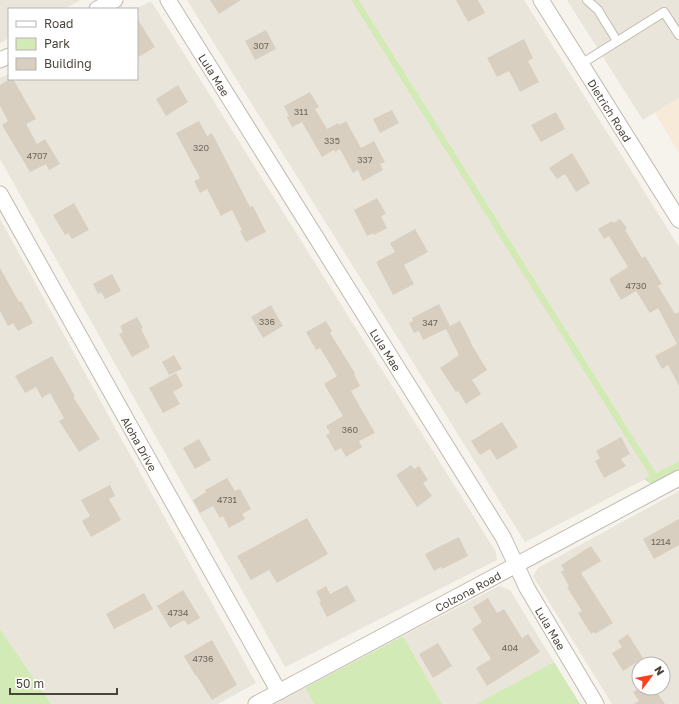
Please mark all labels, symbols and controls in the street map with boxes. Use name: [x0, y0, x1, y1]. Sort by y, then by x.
legend: [8, 8, 138, 80]
text: Road: [44, 16, 73, 31]
text: Park: [44, 36, 70, 51]
house number: 307: [253, 40, 269, 51]
street label: Lula Mae: [197, 51, 233, 98]
text: Building: [44, 56, 92, 71]
street label: Dietrich Road: [586, 77, 635, 144]
house number: 311: [294, 106, 309, 117]
house number: 335: [324, 135, 340, 146]
house number: 320: [193, 142, 209, 153]
house number: 4707: [27, 150, 48, 161]
house number: 337: [357, 154, 373, 165]
house number: 4730: [625, 280, 647, 291]
house number: 336: [259, 316, 275, 327]
house number: 347: [422, 317, 438, 328]
street label: Lula Mae: [368, 326, 404, 373]
street label: Aloha Drive: [119, 414, 160, 473]
house number: 360: [342, 424, 359, 435]
house number: 4731: [217, 494, 238, 505]
house number: 1214: [651, 536, 671, 547]
street label: Colzona Road: [433, 568, 503, 614]
street label: Lula Mae: [533, 604, 569, 652]
house number: 4734: [167, 607, 189, 618]
house number: 404: [502, 642, 519, 653]
house number: 4736: [193, 653, 213, 664]
north arrow: [631, 656, 671, 696]
text: N: [652, 663, 668, 677]
scale bar: [10, 670, 117, 696]
text: 50 m: [16, 676, 44, 691]

